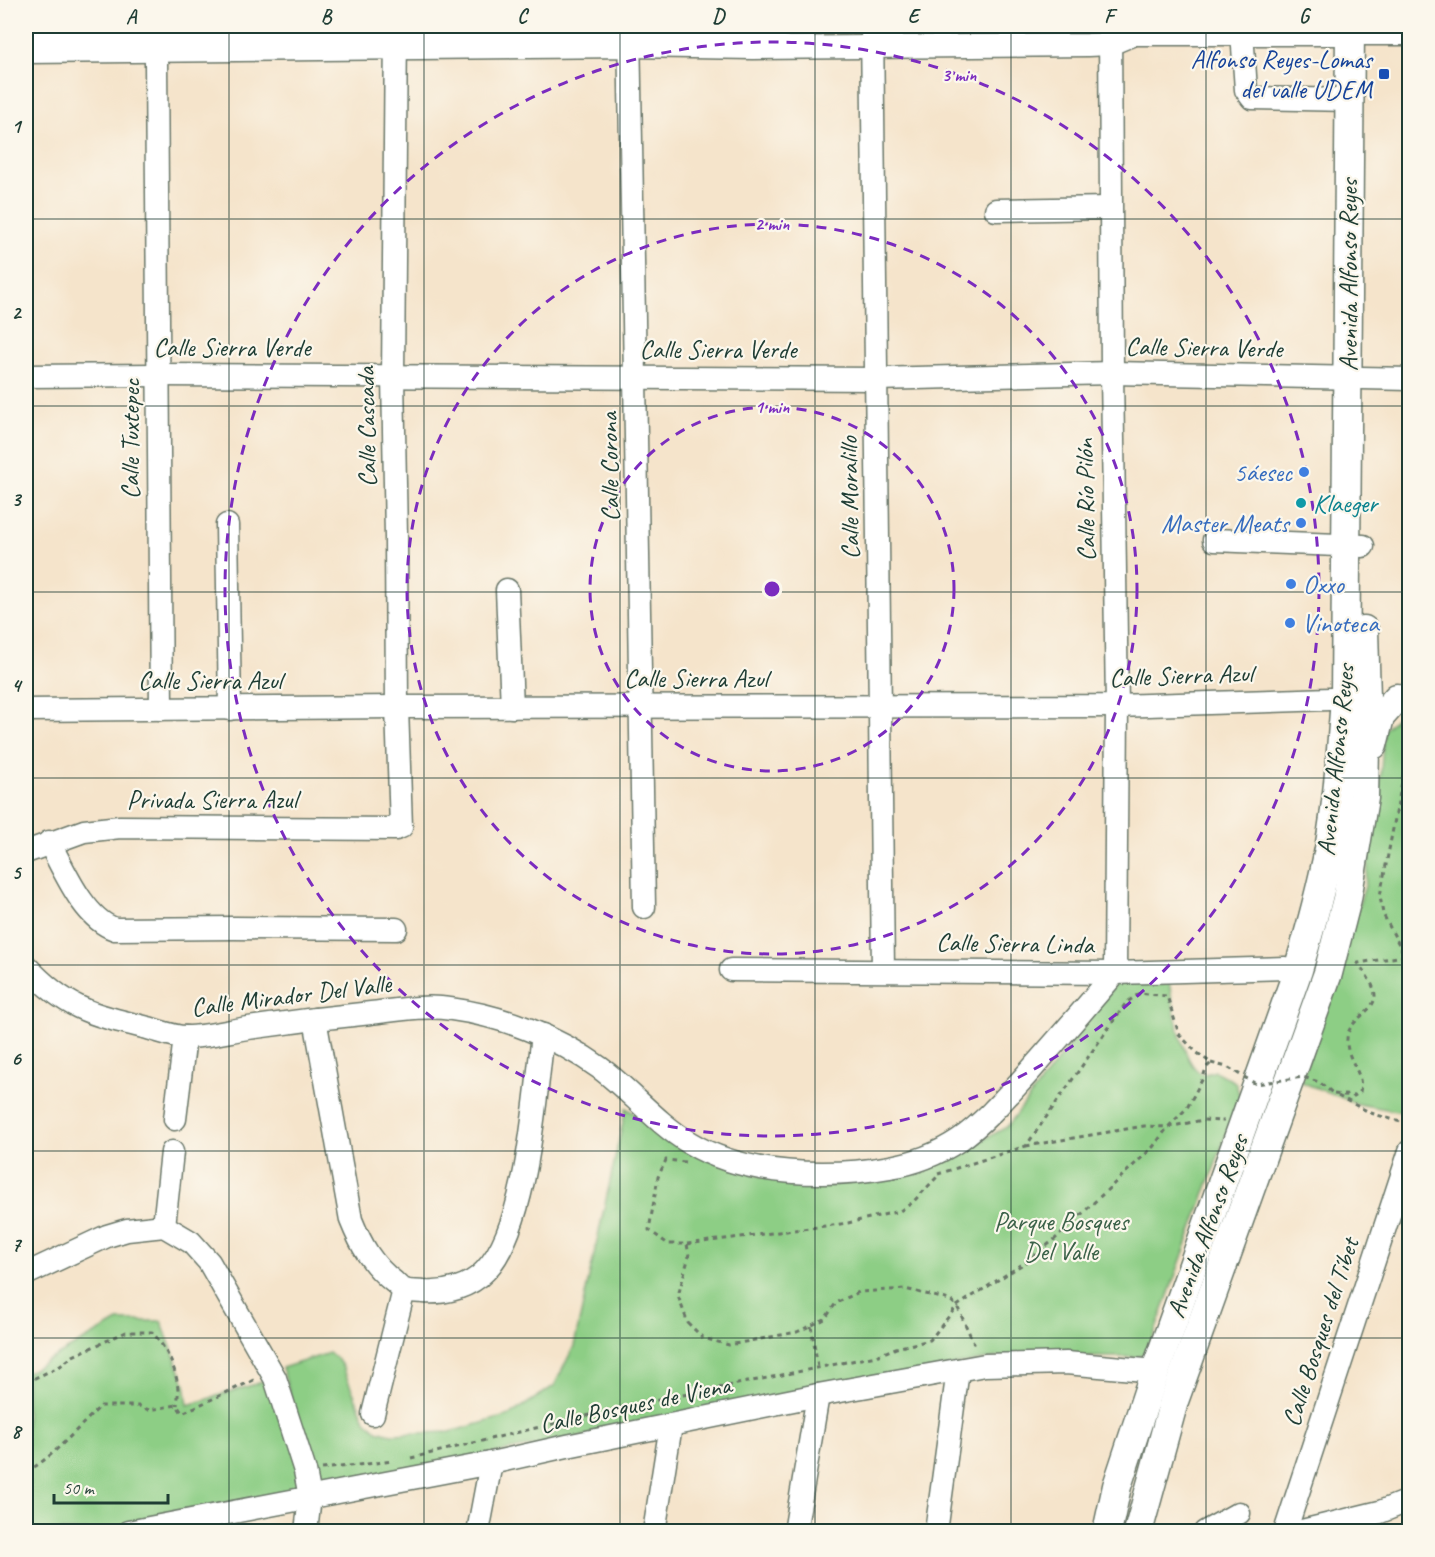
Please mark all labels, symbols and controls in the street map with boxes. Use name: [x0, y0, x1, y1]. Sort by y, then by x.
text: A: [126, 4, 138, 29]
text: B: [321, 4, 333, 29]
text: C: [517, 4, 529, 29]
text: D: [712, 4, 726, 29]
text: E: [908, 4, 922, 29]
text: F: [1104, 4, 1118, 29]
text: G: [1299, 4, 1312, 29]
place label: Alfonso Reyes-Lomas del valle UDEM: [1191, 43, 1374, 106]
text: 3 min: [942, 64, 977, 86]
marker: Alfonso Reyes-Lomas del valle UDEM: [1377, 67, 1391, 81]
text: 1: [12, 114, 23, 139]
street label: Avenida Alfonso Reyes: [1332, 177, 1365, 371]
text: 2 min: [755, 213, 790, 235]
text: 2: [12, 300, 23, 325]
street label: Calle Sierra Verde: [1125, 330, 1285, 365]
street label: Calle Sierra Verde: [154, 331, 313, 364]
street label: Calle Sierra Verde: [640, 333, 799, 366]
street label: Calle Cascada: [349, 365, 384, 488]
street label: Calle Tuxtepec: [114, 377, 147, 499]
text: 1 min: [755, 396, 790, 418]
street label: Calle Corona: [592, 410, 627, 522]
street label: Calle Moralillo: [832, 434, 867, 560]
street label: Calle Río Pilón: [1068, 437, 1103, 562]
place label: 5áesec: [1234, 456, 1293, 489]
marker: 5áesec: [1297, 465, 1311, 479]
text: 3: [12, 487, 23, 512]
place label: Klaeger: [1313, 487, 1380, 520]
marker: Klaeger: [1294, 496, 1308, 510]
place label: Master Meats: [1161, 507, 1291, 540]
marker: Master Meats: [1294, 516, 1308, 530]
place label: Oxxo: [1303, 568, 1346, 601]
marker: Oxxo: [1284, 577, 1298, 591]
centre of rings: [762, 579, 782, 599]
place label: Vinoteca: [1302, 607, 1380, 640]
marker: Vinoteca: [1283, 616, 1297, 630]
street label: Calle Sierra Azul: [1109, 656, 1258, 694]
street label: Avenida Alfonso Reyes: [1309, 661, 1362, 857]
street label: Calle Sierra Azul: [624, 662, 773, 695]
street label: Calle Sierra Azul: [138, 664, 287, 697]
text: 4: [12, 673, 24, 698]
street label: Privada Sierra Azul: [127, 783, 302, 816]
text: 5: [12, 860, 23, 885]
street label: Calle Sierra Linda: [936, 926, 1096, 961]
street label: Calle Mirador Del Valle: [189, 967, 394, 1024]
text: 6: [11, 1046, 22, 1071]
street label: Avenida Alfonso Reyes: [1159, 1128, 1257, 1322]
park label: Parque Bosques Del Valle: [994, 1205, 1130, 1268]
text: 7: [12, 1232, 23, 1257]
street label: Calle Bosques del Tíbet: [1275, 1232, 1367, 1430]
street label: Calle Bosques de Viena: [536, 1368, 736, 1441]
text: 8: [12, 1419, 24, 1444]
scale bar: [54, 1467, 168, 1505]
text: 50 m: [63, 1477, 96, 1499]

